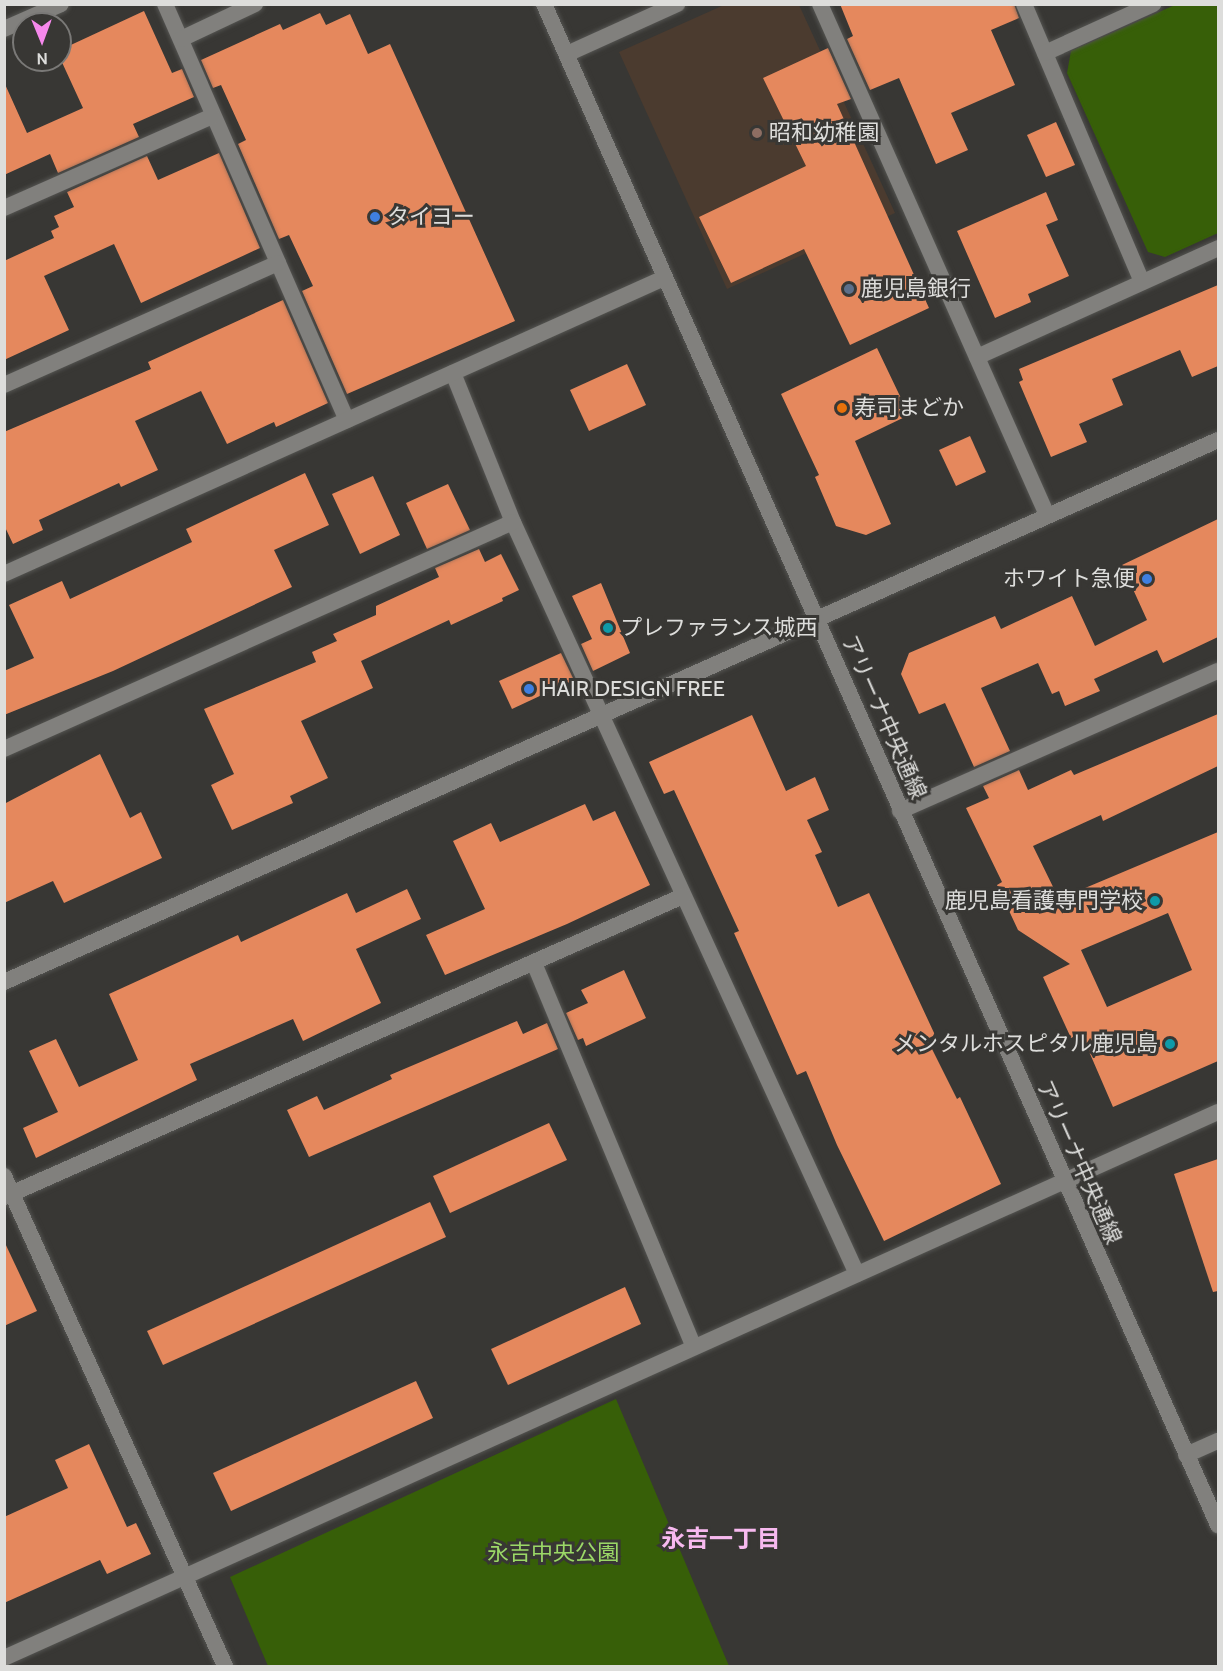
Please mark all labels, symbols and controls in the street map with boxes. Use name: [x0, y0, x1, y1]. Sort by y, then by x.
north arrow: [12, 12, 72, 72]
text: N: [36, 49, 48, 68]
place label: 昭和幼稚園: [769, 120, 879, 146]
marker: 昭和幼稚園: [750, 126, 764, 140]
place label: タイヨー: [387, 204, 475, 230]
marker: タイヨー: [368, 210, 382, 224]
place label: 鹿児島銀行: [861, 276, 971, 302]
marker: 鹿児島銀行: [842, 282, 856, 296]
place label: 寿司まどか: [854, 395, 964, 421]
marker: 寿司まどか: [835, 401, 849, 415]
place label: ホワイト急便: [1003, 566, 1135, 592]
marker: ホワイト急便: [1140, 572, 1154, 586]
place label: プレファランス城西: [620, 615, 818, 641]
marker: プレファランス城西: [601, 621, 615, 635]
street label: アリーナ中央通線: [836, 631, 932, 803]
place label: HAIR DESIGN FREE: [541, 676, 725, 702]
marker: HAIR DESIGN FREE: [522, 682, 536, 696]
place label: 鹿児島看護専門学校: [945, 888, 1143, 914]
marker: 鹿児島看護専門学校: [1148, 894, 1162, 908]
place label: メンタルホスピタル鹿児島: [894, 1031, 1158, 1057]
marker: メンタルホスピタル鹿児島: [1163, 1037, 1177, 1051]
street label: アリーナ中央通線: [1031, 1076, 1127, 1248]
district label: 永吉一丁目: [661, 1525, 781, 1553]
park label: 永吉中央公園: [487, 1540, 619, 1566]

